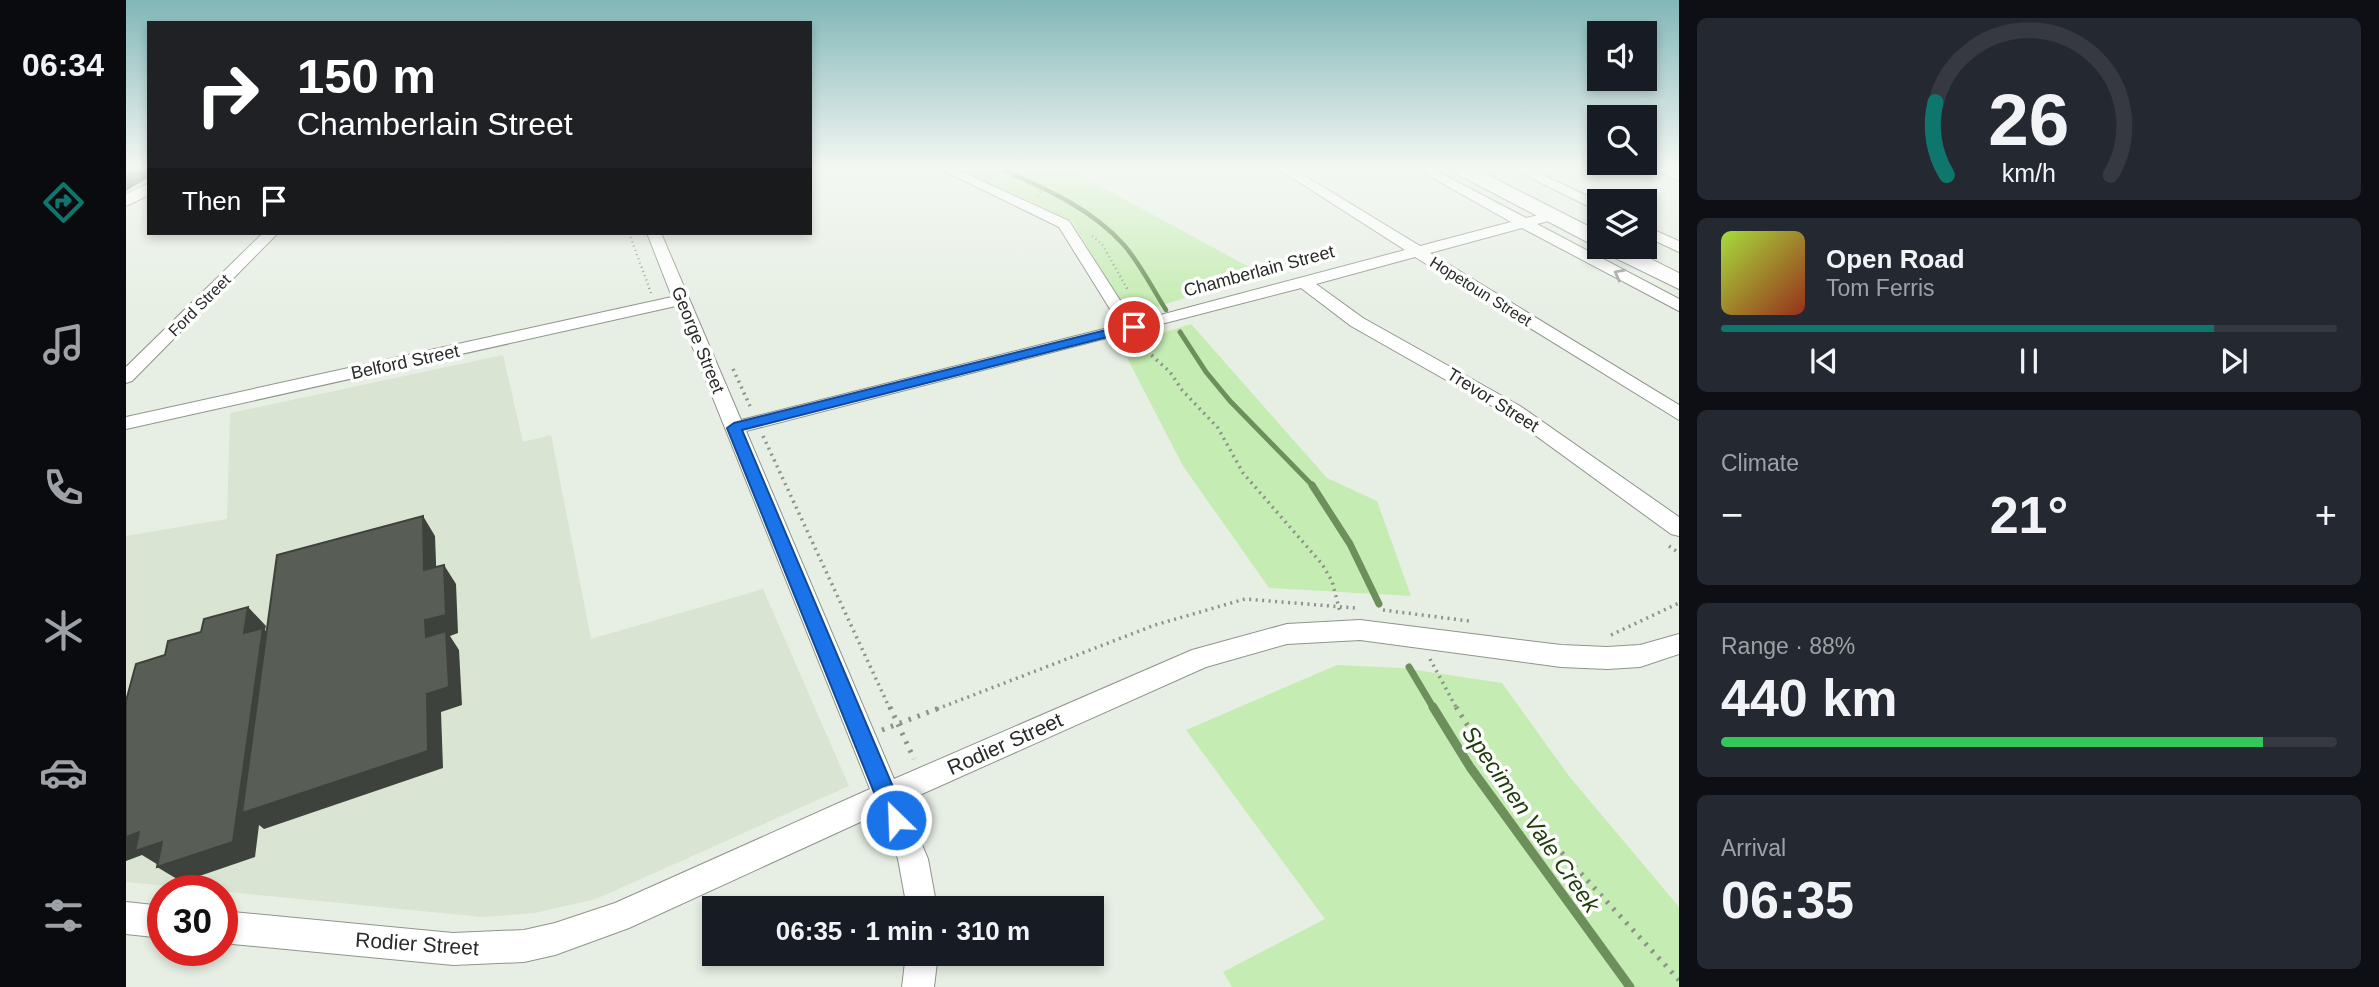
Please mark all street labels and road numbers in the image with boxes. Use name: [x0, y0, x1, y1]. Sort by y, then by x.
street label: Chamberlain Street: [1182, 241, 1336, 301]
street label: Hopetoun Street: [1427, 253, 1535, 330]
street label: Ford Street: [165, 271, 234, 340]
street label: George Street: [668, 284, 728, 396]
street label: Belford Street: [349, 341, 461, 383]
street label: Trevor Street: [1443, 364, 1543, 436]
street label: Rodier Street: [944, 708, 1066, 779]
street label: Rodier Street: [355, 928, 480, 959]

